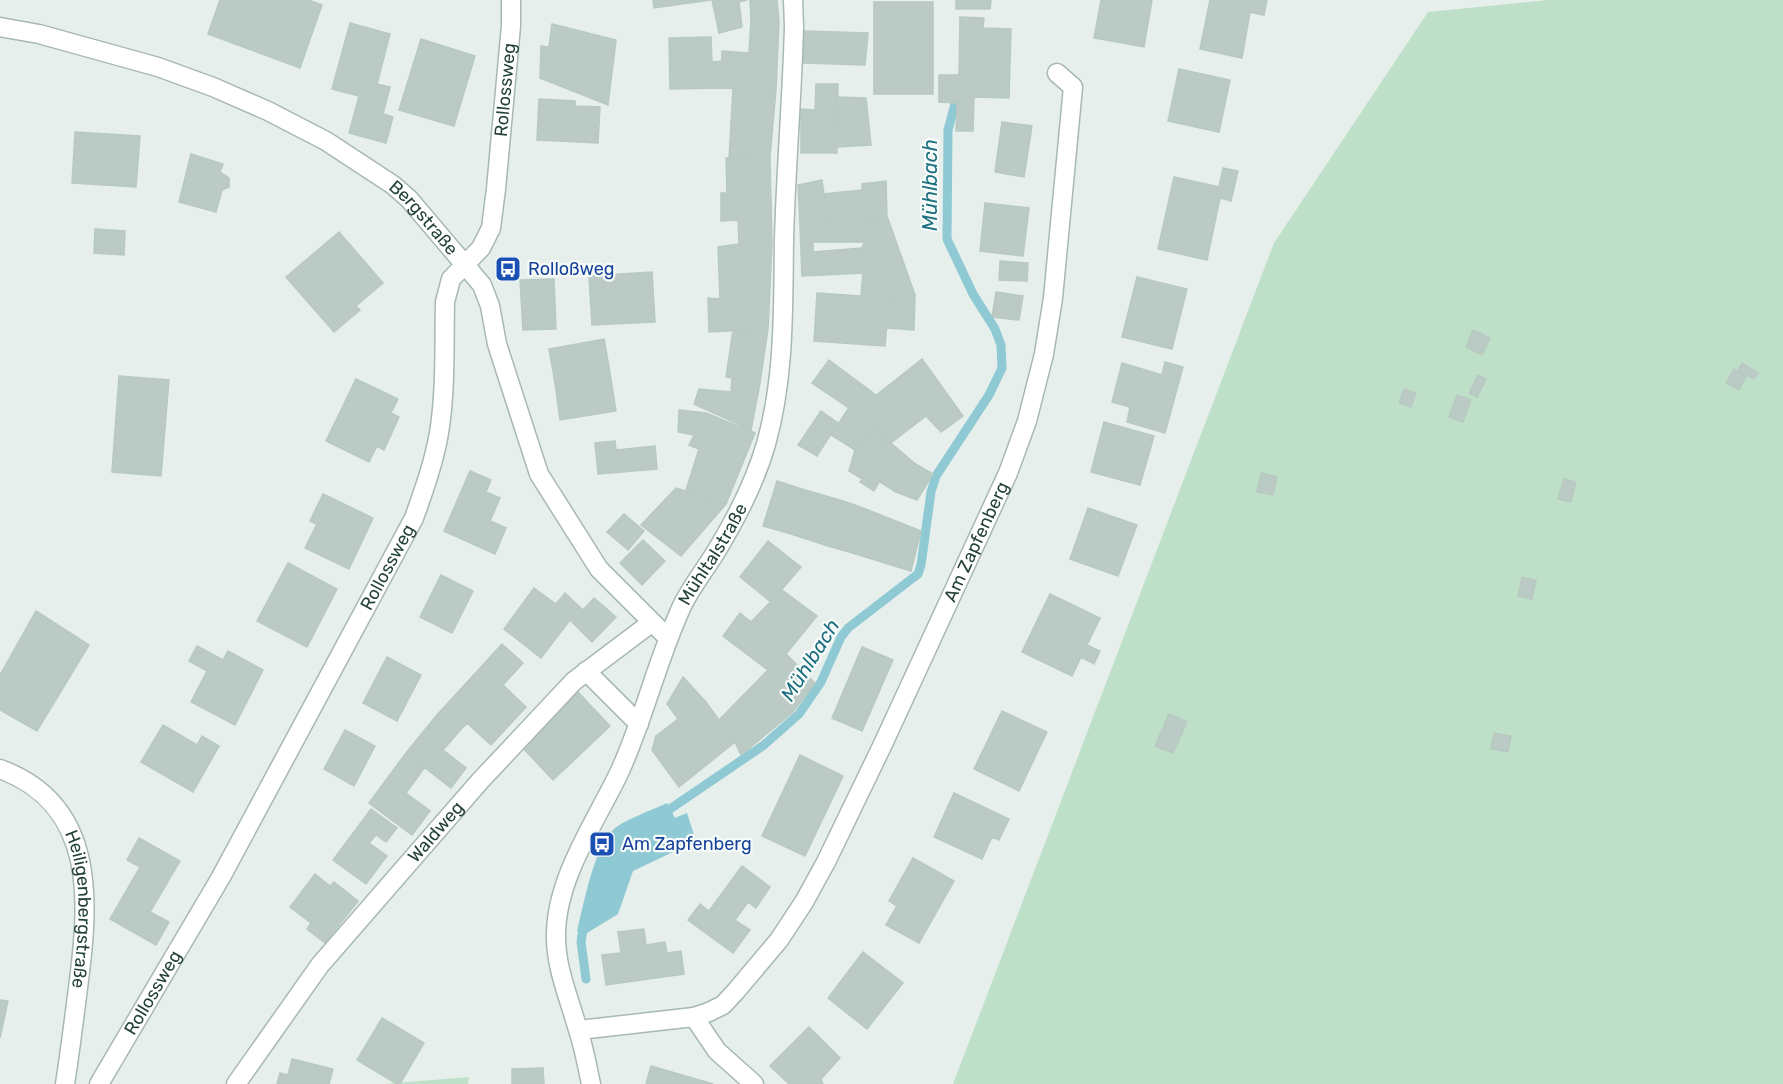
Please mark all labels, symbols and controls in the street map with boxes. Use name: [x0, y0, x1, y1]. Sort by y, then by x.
street label: Rollossweg: [490, 42, 520, 138]
water label: Mühlbach: [918, 139, 942, 231]
street label: Bergstraße: [385, 176, 463, 260]
bus stop icon: Rolloßweg: [493, 254, 523, 284]
place label: Rolloßweg: [528, 258, 614, 280]
street label: Am Zapfenberg: [939, 478, 1014, 605]
street label: Mühltalstraße: [673, 499, 752, 609]
street label: Rollossweg: [356, 520, 420, 614]
water label: Mühlbach: [775, 615, 845, 705]
street label: Waldweg: [403, 797, 468, 867]
street label: Heiligenbergstraße: [60, 827, 96, 990]
bus stop icon: Am Zapfenberg: [587, 829, 617, 859]
place label: Am Zapfenberg: [622, 833, 752, 855]
street label: Rollossweg: [119, 946, 186, 1039]

